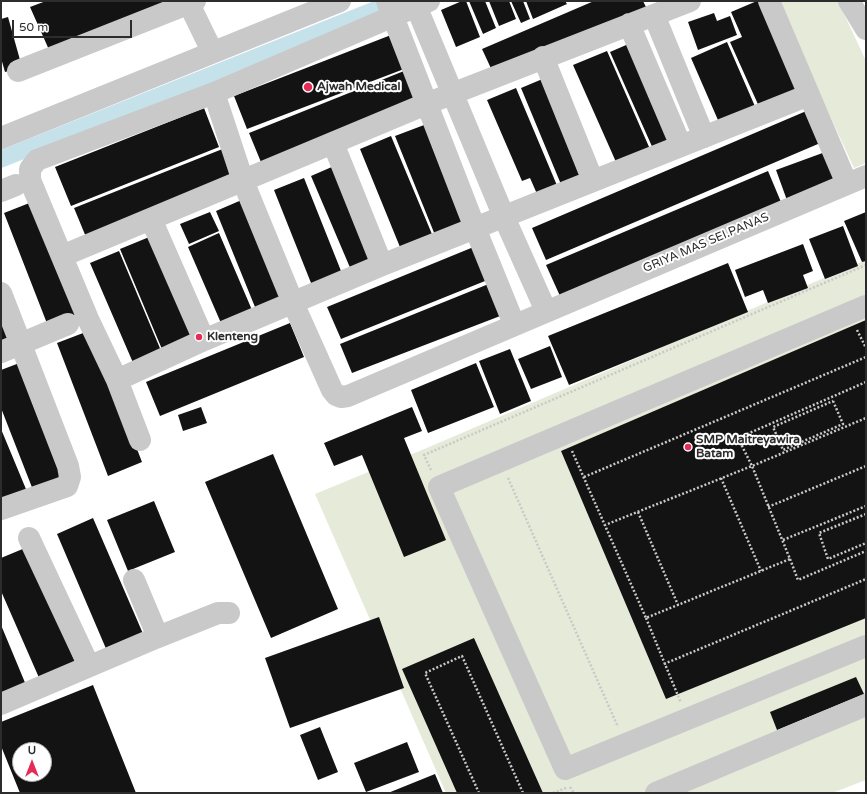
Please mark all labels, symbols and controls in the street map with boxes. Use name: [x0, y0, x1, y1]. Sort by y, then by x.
scale bar: [14, 12, 134, 38]
text: 50 m: [19, 20, 48, 34]
place label: Ajwah Medical: [317, 80, 400, 94]
marker: Ajwah Medical: [302, 81, 314, 93]
street label: GRIYA MAS SEI.PANAS: [641, 210, 771, 276]
place label: Klenteng: [207, 330, 258, 344]
marker: Klenteng: [194, 332, 204, 342]
place label: SMP Maitreyawira Batam: [696, 433, 800, 461]
marker: SMP Maitreyawira Batam: [683, 442, 693, 452]
north arrow: [12, 742, 52, 782]
text: U: [28, 744, 36, 757]

